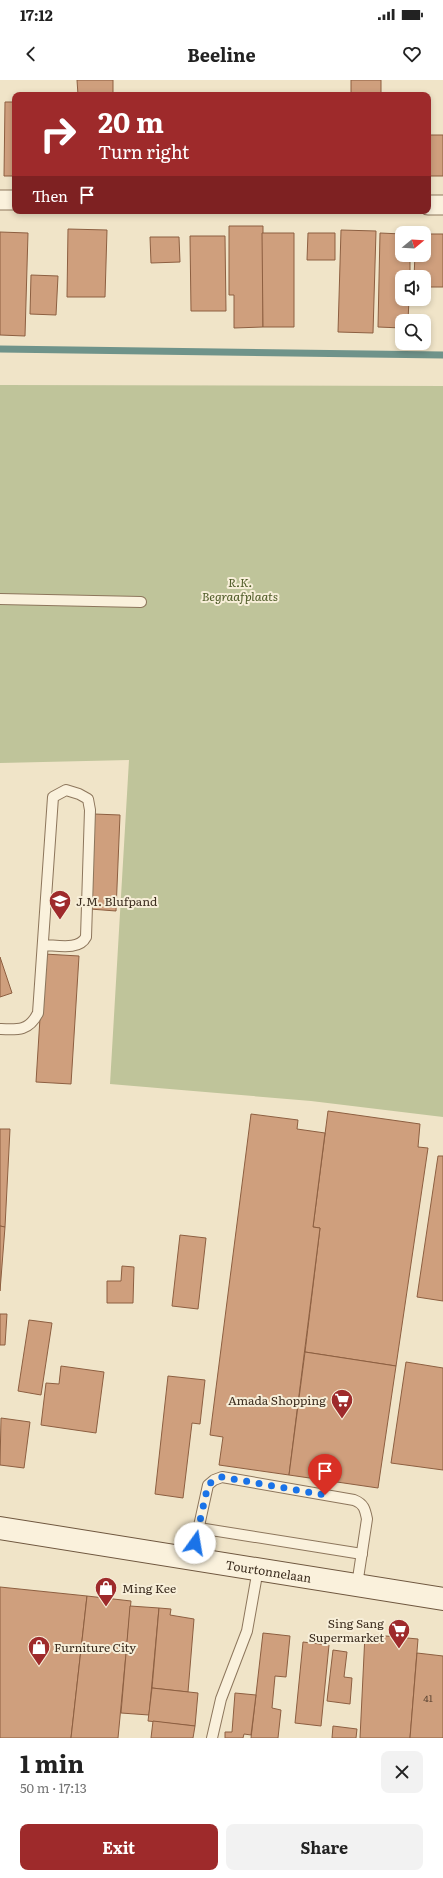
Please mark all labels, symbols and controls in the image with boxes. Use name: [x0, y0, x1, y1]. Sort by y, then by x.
text: 17:12: [20, 3, 53, 26]
text: Beeline: [187, 41, 256, 68]
icon: back: [20, 43, 42, 65]
icon: heart: [401, 43, 423, 65]
text: 20 m: [98, 100, 164, 142]
icon: right: [32, 108, 84, 160]
text: Turn right: [98, 138, 189, 165]
text: Then: [32, 184, 68, 207]
icon: arrive: [76, 184, 98, 206]
north arrow: [395, 226, 431, 262]
map controls: [395, 226, 431, 350]
button: sound: [395, 270, 431, 306]
button: search: [395, 314, 431, 350]
park label: R.K. Begraafplaats: [202, 573, 278, 605]
school or university icon: J.M. Blufpand: [47, 888, 73, 921]
place label: J.M. Blufpand: [76, 892, 158, 910]
supermarket icon: Amada Shopping: [329, 1387, 355, 1420]
place label: Amada Shopping: [228, 1391, 326, 1409]
pin: [308, 1454, 342, 1495]
icon: arrive: [314, 1460, 336, 1482]
position arrow: [174, 1522, 216, 1564]
street label: Tourtonnelaan: [224, 1555, 313, 1587]
shop icon: Ming Kee: [93, 1575, 119, 1608]
place label: Ming Kee: [122, 1579, 176, 1597]
place label: Sing Sang Supermarket: [309, 1614, 384, 1646]
supermarket icon: Sing Sang Supermarket: [386, 1617, 412, 1650]
shop icon: Furniture City: [26, 1634, 52, 1667]
place label: Furniture City: [54, 1638, 136, 1656]
house number: 41: [423, 1690, 433, 1705]
text: 1 min: [20, 1745, 84, 1780]
button: close: [381, 1751, 423, 1793]
text: 50 m · 17:13: [20, 1778, 87, 1797]
button: Exit: [20, 1824, 218, 1870]
button: Share: [226, 1824, 423, 1870]

